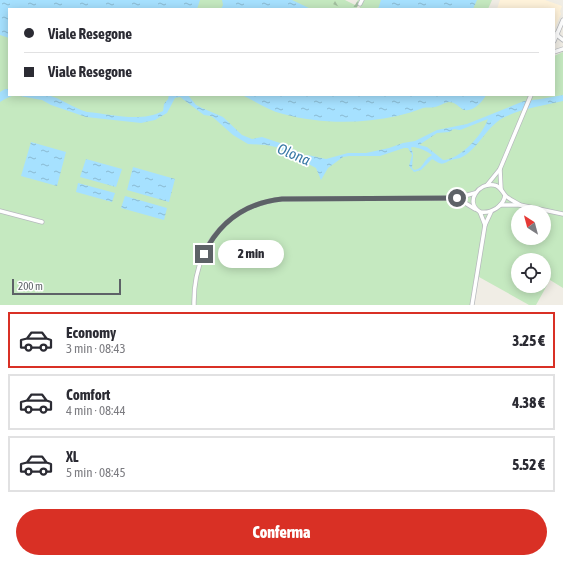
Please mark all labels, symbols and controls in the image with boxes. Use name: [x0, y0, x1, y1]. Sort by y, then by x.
text: Viale Resegone: [48, 25, 132, 42]
text: Viale Resegone: [48, 63, 132, 80]
water label: Olona: [275, 140, 313, 168]
route start: [448, 189, 466, 207]
north arrow: [511, 205, 551, 245]
map controls: [511, 205, 551, 293]
callout: 2 min: [218, 240, 284, 268]
route end: [195, 245, 213, 263]
text: 2 min: [238, 246, 264, 261]
button: locate: [511, 253, 551, 293]
scale bar: [12, 277, 121, 296]
text: 200 m: [18, 280, 43, 292]
icon: car: [18, 322, 54, 358]
text: Economy: [66, 324, 116, 341]
text: 3.25 €: [512, 332, 545, 349]
text: 3 min · 08:43: [66, 341, 126, 356]
icon: car: [18, 384, 54, 420]
text: Comfort: [66, 386, 110, 403]
text: 4.38 €: [512, 394, 545, 411]
text: 4 min · 08:44: [66, 403, 126, 418]
icon: car: [18, 446, 54, 482]
text: XL: [66, 448, 79, 465]
text: 5.52 €: [512, 456, 545, 473]
text: 5 min · 08:45: [66, 465, 126, 480]
button: Conferma: [16, 509, 547, 555]

